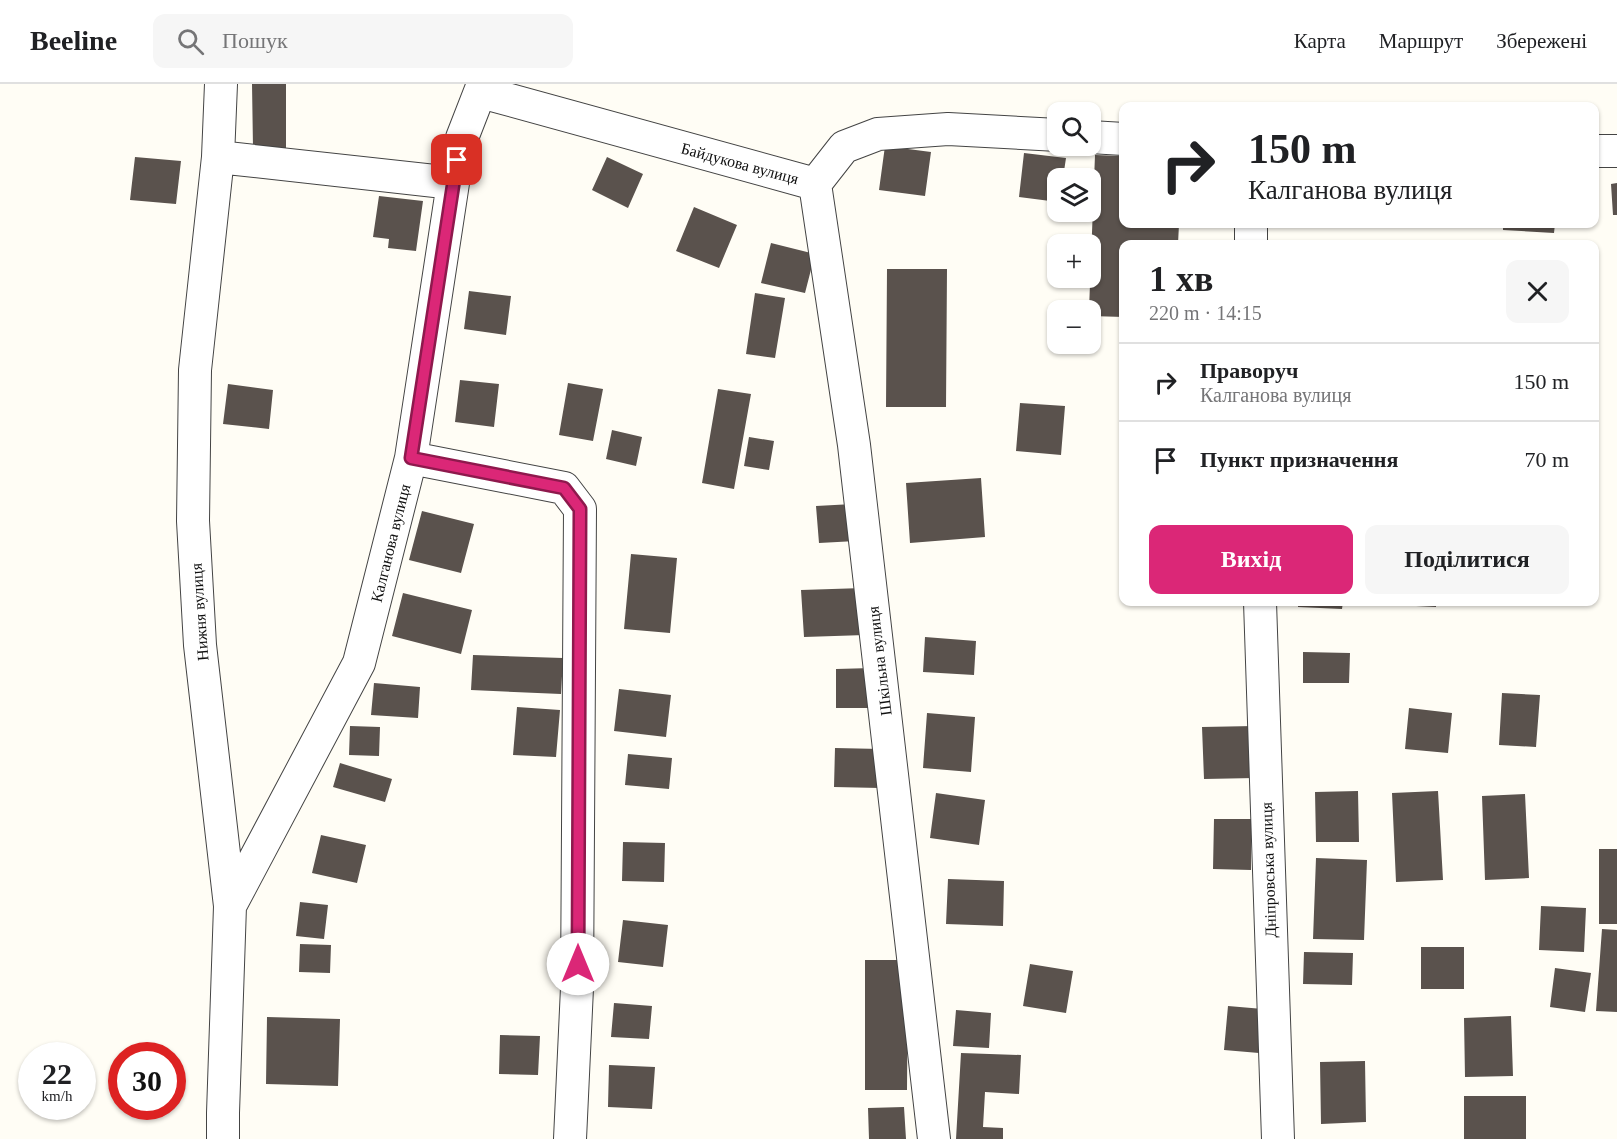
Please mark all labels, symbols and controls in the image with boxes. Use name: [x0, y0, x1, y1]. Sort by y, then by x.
search box: [153, 14, 573, 68]
text: Beeline: [30, 25, 117, 56]
icon: search: [174, 25, 207, 58]
text: Пошук: [222, 28, 288, 53]
text: Карта: [1294, 29, 1346, 53]
text: Маршрут: [1379, 29, 1463, 53]
text: Збережені: [1496, 29, 1587, 53]
map controls: [1047, 102, 1101, 354]
button: search: [1047, 102, 1101, 156]
icon: right: [1149, 126, 1227, 204]
text: 150 m: [1248, 126, 1357, 172]
pin: [431, 134, 482, 185]
street label: Байдукова вулиця: [679, 140, 801, 189]
icon: arrive: [440, 143, 473, 176]
button: layers: [1047, 168, 1101, 222]
text: Калганова вулиця: [1248, 175, 1452, 205]
button: +: [1047, 234, 1101, 288]
text: 1 хв: [1149, 259, 1213, 299]
button: close: [1506, 260, 1569, 323]
button: −: [1047, 300, 1101, 354]
text: 220 m · 14:15: [1149, 302, 1262, 324]
text: Праворуч: [1200, 358, 1298, 383]
icon: right: [1149, 366, 1182, 399]
text: 150 m: [1513, 369, 1569, 394]
text: Калганова вулиця: [1200, 384, 1351, 406]
icon: arrive: [1149, 444, 1182, 477]
text: Пункт призначення: [1200, 447, 1398, 472]
text: 70 m: [1524, 447, 1569, 472]
street label: Калганова вулиця: [368, 482, 415, 604]
button: Вихід: [1149, 525, 1353, 594]
button: Поділитися: [1365, 525, 1569, 594]
street label: Нижня вулиця: [188, 562, 212, 661]
street label: Шкільна вулиця: [864, 605, 896, 717]
street label: Дніпровська вулиця: [1258, 801, 1280, 938]
position arrow: [546, 932, 610, 996]
speed limit sign: 30: [108, 1042, 186, 1120]
text: 22: [42, 1057, 72, 1090]
text: km/h: [42, 1088, 72, 1104]

